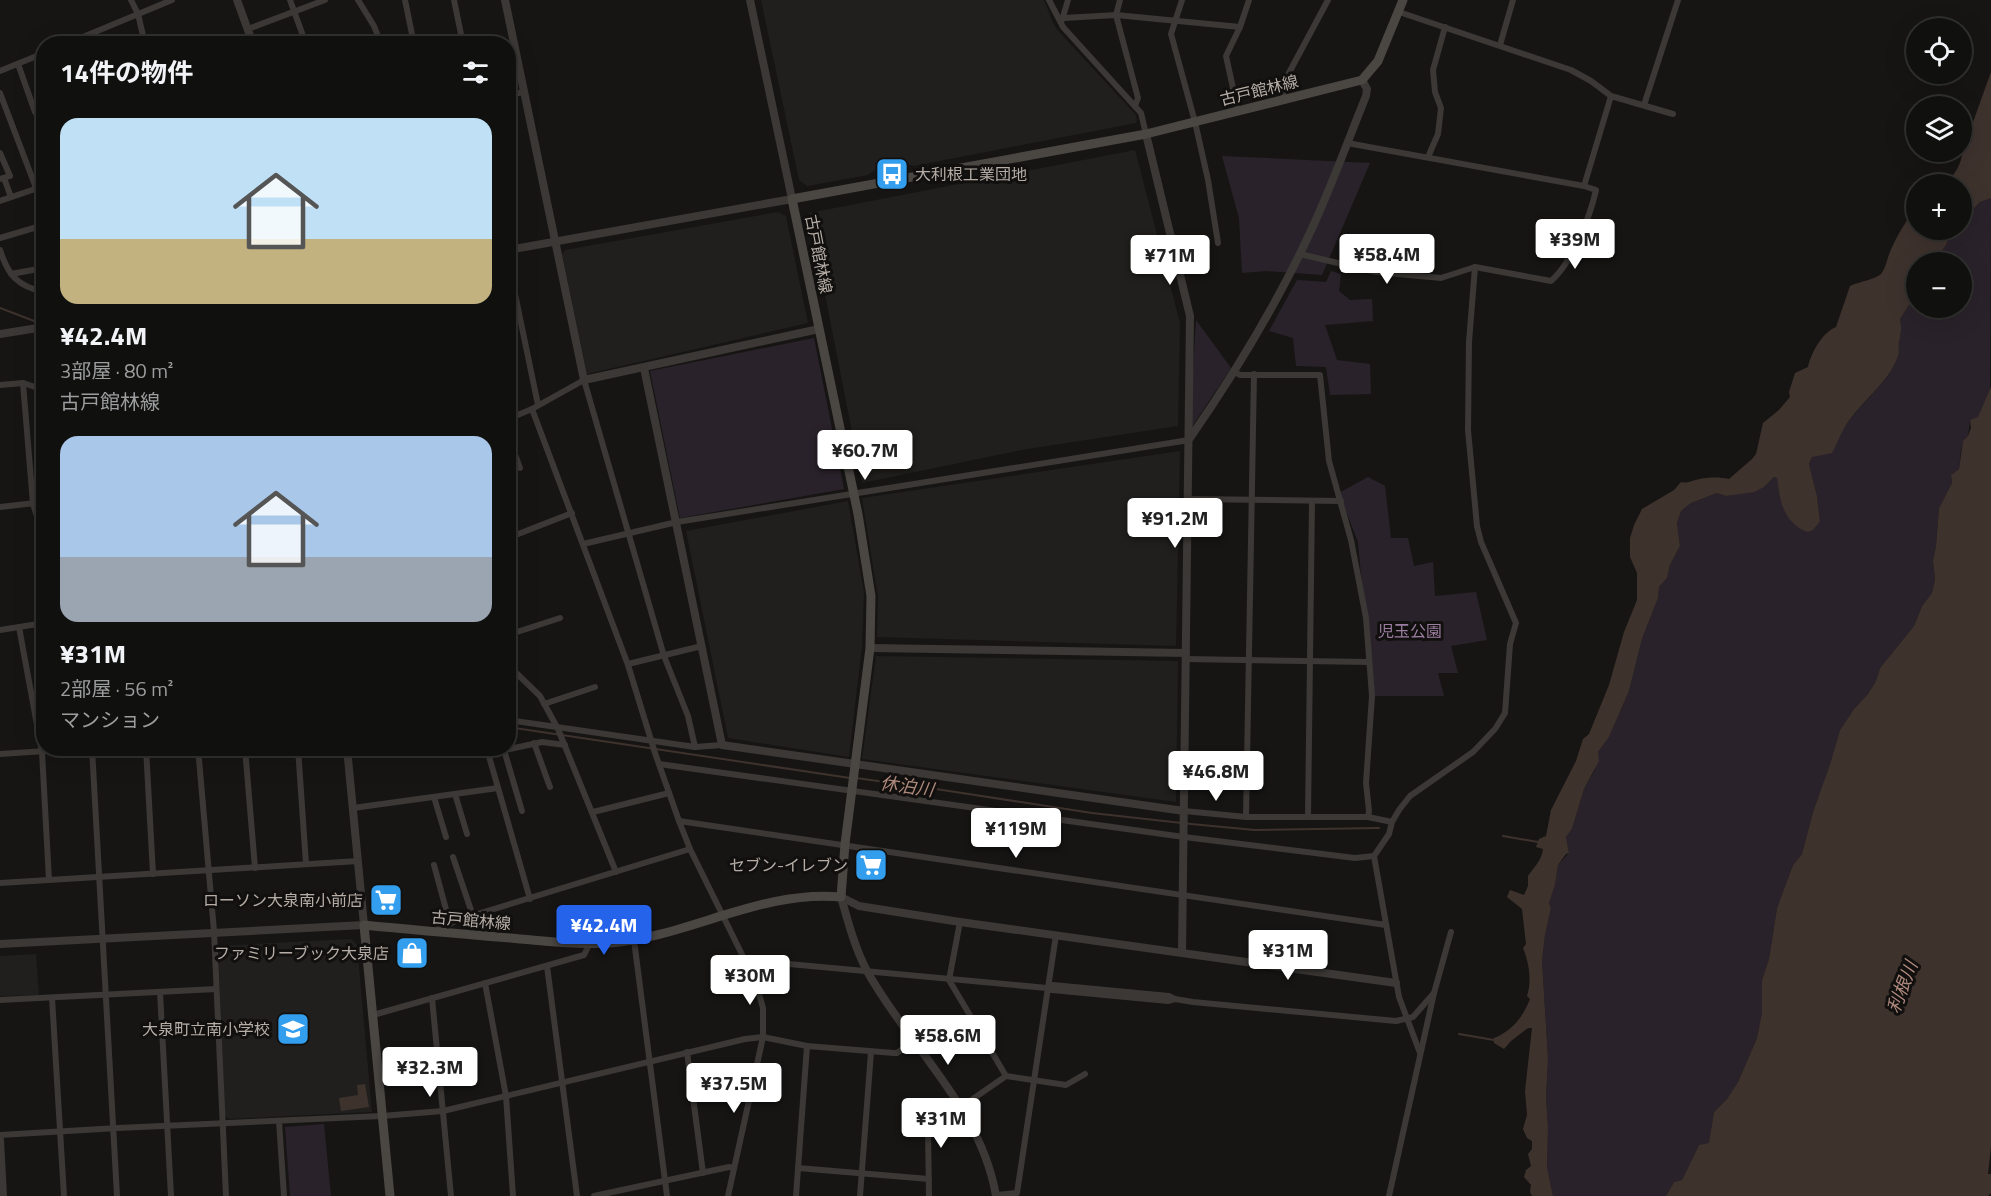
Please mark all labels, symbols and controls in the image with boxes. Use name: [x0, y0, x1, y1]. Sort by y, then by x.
map controls: [1906, 18, 1972, 318]
button: locate: [1906, 18, 1972, 84]
text: 14件の物件: [60, 53, 193, 92]
icon: filters: [459, 56, 492, 89]
street label: 古戸館林線: [1217, 69, 1301, 111]
button: layers: [1906, 96, 1972, 162]
bus stop icon: 大利根工業団地: [874, 156, 910, 192]
icon: home: [222, 157, 330, 265]
place label: 大利根工業団地: [915, 162, 1027, 186]
button: +: [1906, 174, 1972, 240]
street label: 古戸館林線: [800, 212, 838, 296]
pin: ¥39M: [1539, 219, 1611, 270]
text: ¥39M: [1550, 223, 1600, 254]
pin: ¥58.4M: [1338, 234, 1436, 285]
pin: ¥71M: [1134, 235, 1206, 286]
text: ¥58.4M: [1353, 238, 1421, 269]
text: ¥71M: [1145, 239, 1195, 270]
button: −: [1906, 252, 1972, 318]
text: ¥42.4M: [60, 316, 147, 355]
text: 3部屋 · 80 m²: [60, 355, 173, 386]
text: 古戸館林線: [60, 386, 160, 417]
pin: ¥60.7M: [816, 430, 914, 481]
text: ¥60.7M: [831, 434, 899, 465]
icon: home: [222, 475, 330, 583]
pin: ¥91.2M: [1126, 498, 1224, 549]
text: ¥91.2M: [1141, 502, 1209, 533]
park label: 児玉公園: [1378, 619, 1442, 643]
text: ¥31M: [60, 634, 126, 673]
text: 2部屋 · 56 m²: [60, 673, 173, 704]
text: マンション: [60, 704, 160, 735]
pin: ¥46.8M: [1167, 751, 1265, 802]
text: ¥46.8M: [1182, 755, 1250, 786]
water label: 休泊川: [878, 769, 938, 803]
pin: ¥119M: [974, 808, 1058, 859]
text: ¥119M: [985, 812, 1047, 843]
supermarket icon: セブン-イレブン: [853, 847, 889, 883]
place label: セブン-イレブン: [729, 853, 848, 877]
supermarket icon: ローソン大泉南小前店: [368, 882, 404, 918]
place label: ローソン大泉南小前店: [203, 888, 363, 912]
street label: 古戸館林線: [430, 905, 512, 935]
pin: ¥42.4M: [555, 905, 653, 956]
text: ¥42.4M: [570, 909, 638, 940]
pin: ¥31M: [1252, 930, 1324, 981]
text: ¥31M: [1263, 934, 1313, 965]
shop icon: ファミリーブック大泉店: [394, 935, 430, 971]
place label: ファミリーブック大泉店: [214, 941, 389, 965]
pin: ¥30M: [714, 955, 786, 1006]
water label: 利根川: [1880, 955, 1925, 1017]
text: ¥30M: [725, 959, 775, 990]
school or university icon: 大泉町立南小学校: [275, 1011, 311, 1047]
pin: ¥58.6M: [899, 1015, 997, 1066]
place label: 大泉町立南小学校: [142, 1017, 270, 1041]
text: ¥58.6M: [914, 1019, 982, 1050]
pin: ¥32.3M: [381, 1047, 479, 1098]
text: ¥32.3M: [396, 1051, 464, 1082]
pin: ¥37.5M: [685, 1063, 783, 1114]
text: ¥37.5M: [700, 1067, 768, 1098]
pin: ¥31M: [905, 1098, 977, 1149]
text: ¥31M: [916, 1102, 966, 1133]

